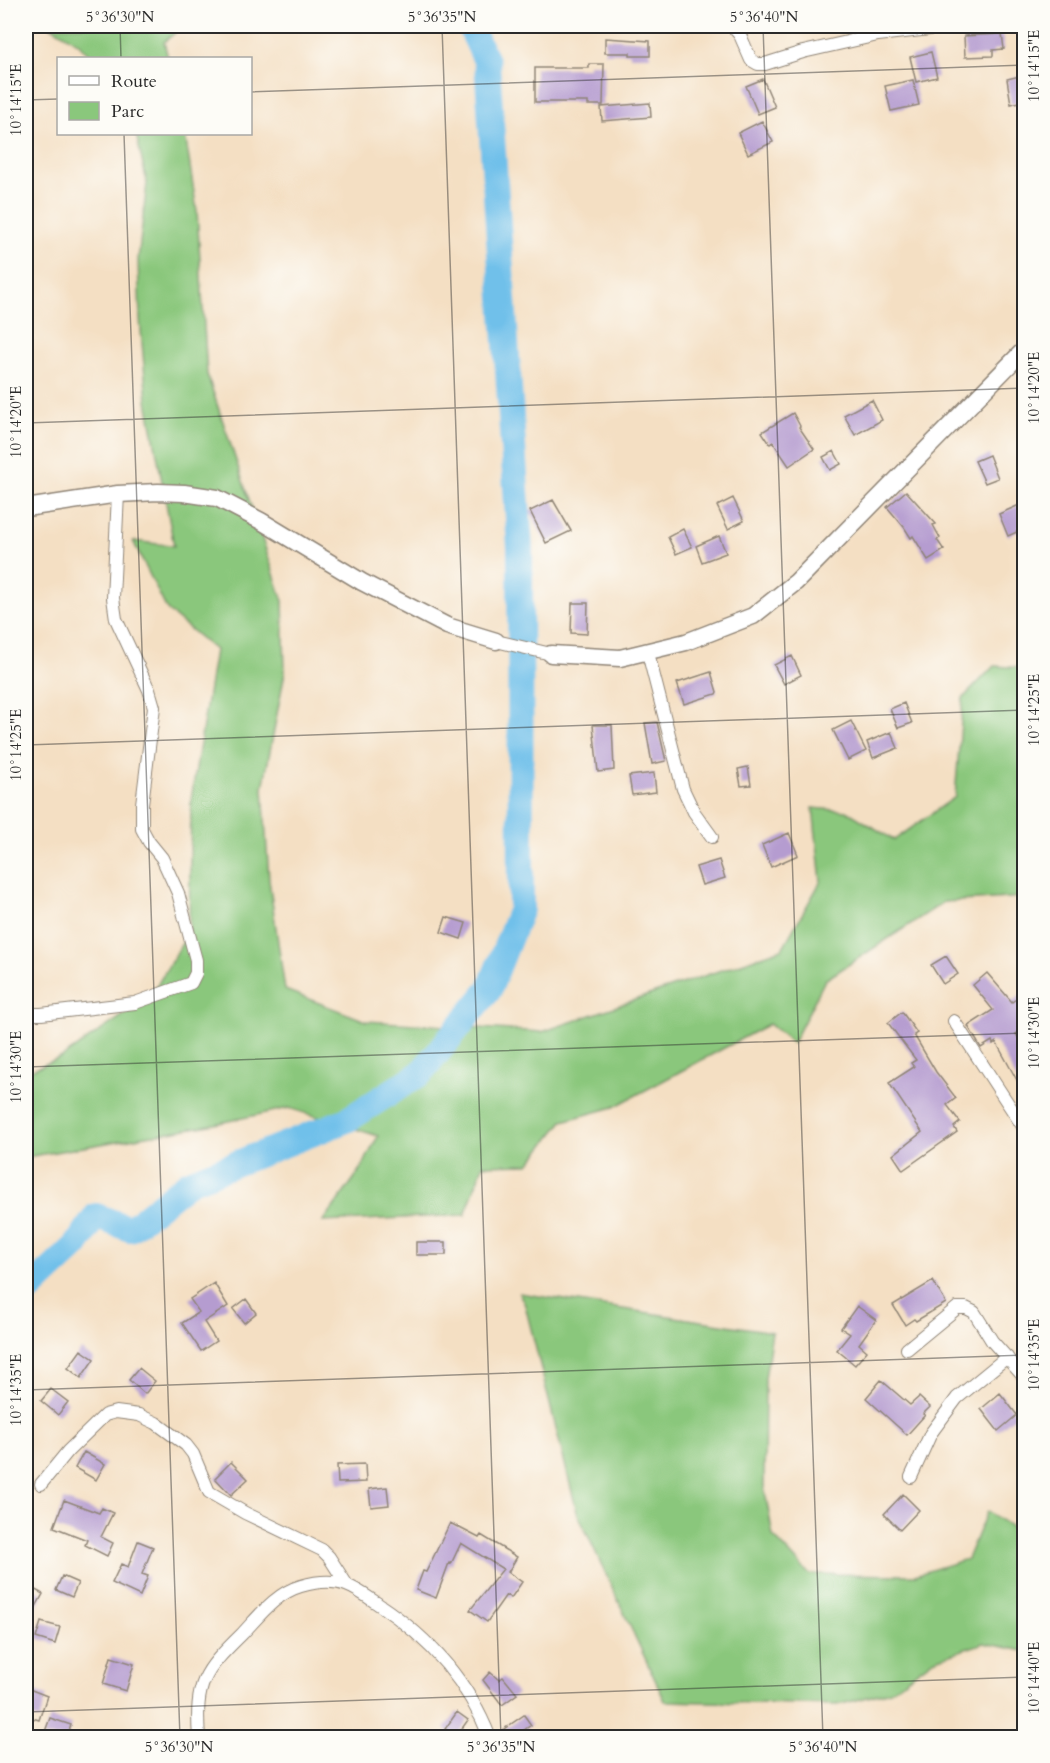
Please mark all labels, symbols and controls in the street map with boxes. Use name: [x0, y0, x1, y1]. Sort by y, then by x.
text: 5°36'30"N: [86, 7, 154, 27]
text: 5°36'35"N: [408, 7, 476, 27]
text: 5°36'40"N: [730, 7, 798, 27]
text: 10°14'15"E: [1024, 30, 1044, 102]
legend: [57, 57, 252, 135]
text: 10°14'15"E: [6, 64, 26, 136]
text: Route: [111, 69, 157, 94]
text: Parc: [111, 99, 144, 124]
text: 10°14'20"E: [1024, 352, 1044, 424]
text: 10°14'20"E: [6, 386, 26, 458]
text: 10°14'25"E: [1024, 674, 1044, 746]
text: 10°14'25"E: [6, 709, 26, 781]
text: 10°14'30"E: [1024, 997, 1044, 1069]
text: 10°14'30"E: [6, 1031, 26, 1103]
text: 10°14'35"E: [1024, 1319, 1044, 1391]
text: 10°14'35"E: [6, 1354, 26, 1426]
text: 10°14'40"E: [1024, 1642, 1044, 1714]
text: 5°36'30"N: [145, 1737, 213, 1757]
text: 5°36'35"N: [467, 1737, 535, 1757]
text: 5°36'40"N: [789, 1737, 857, 1757]

